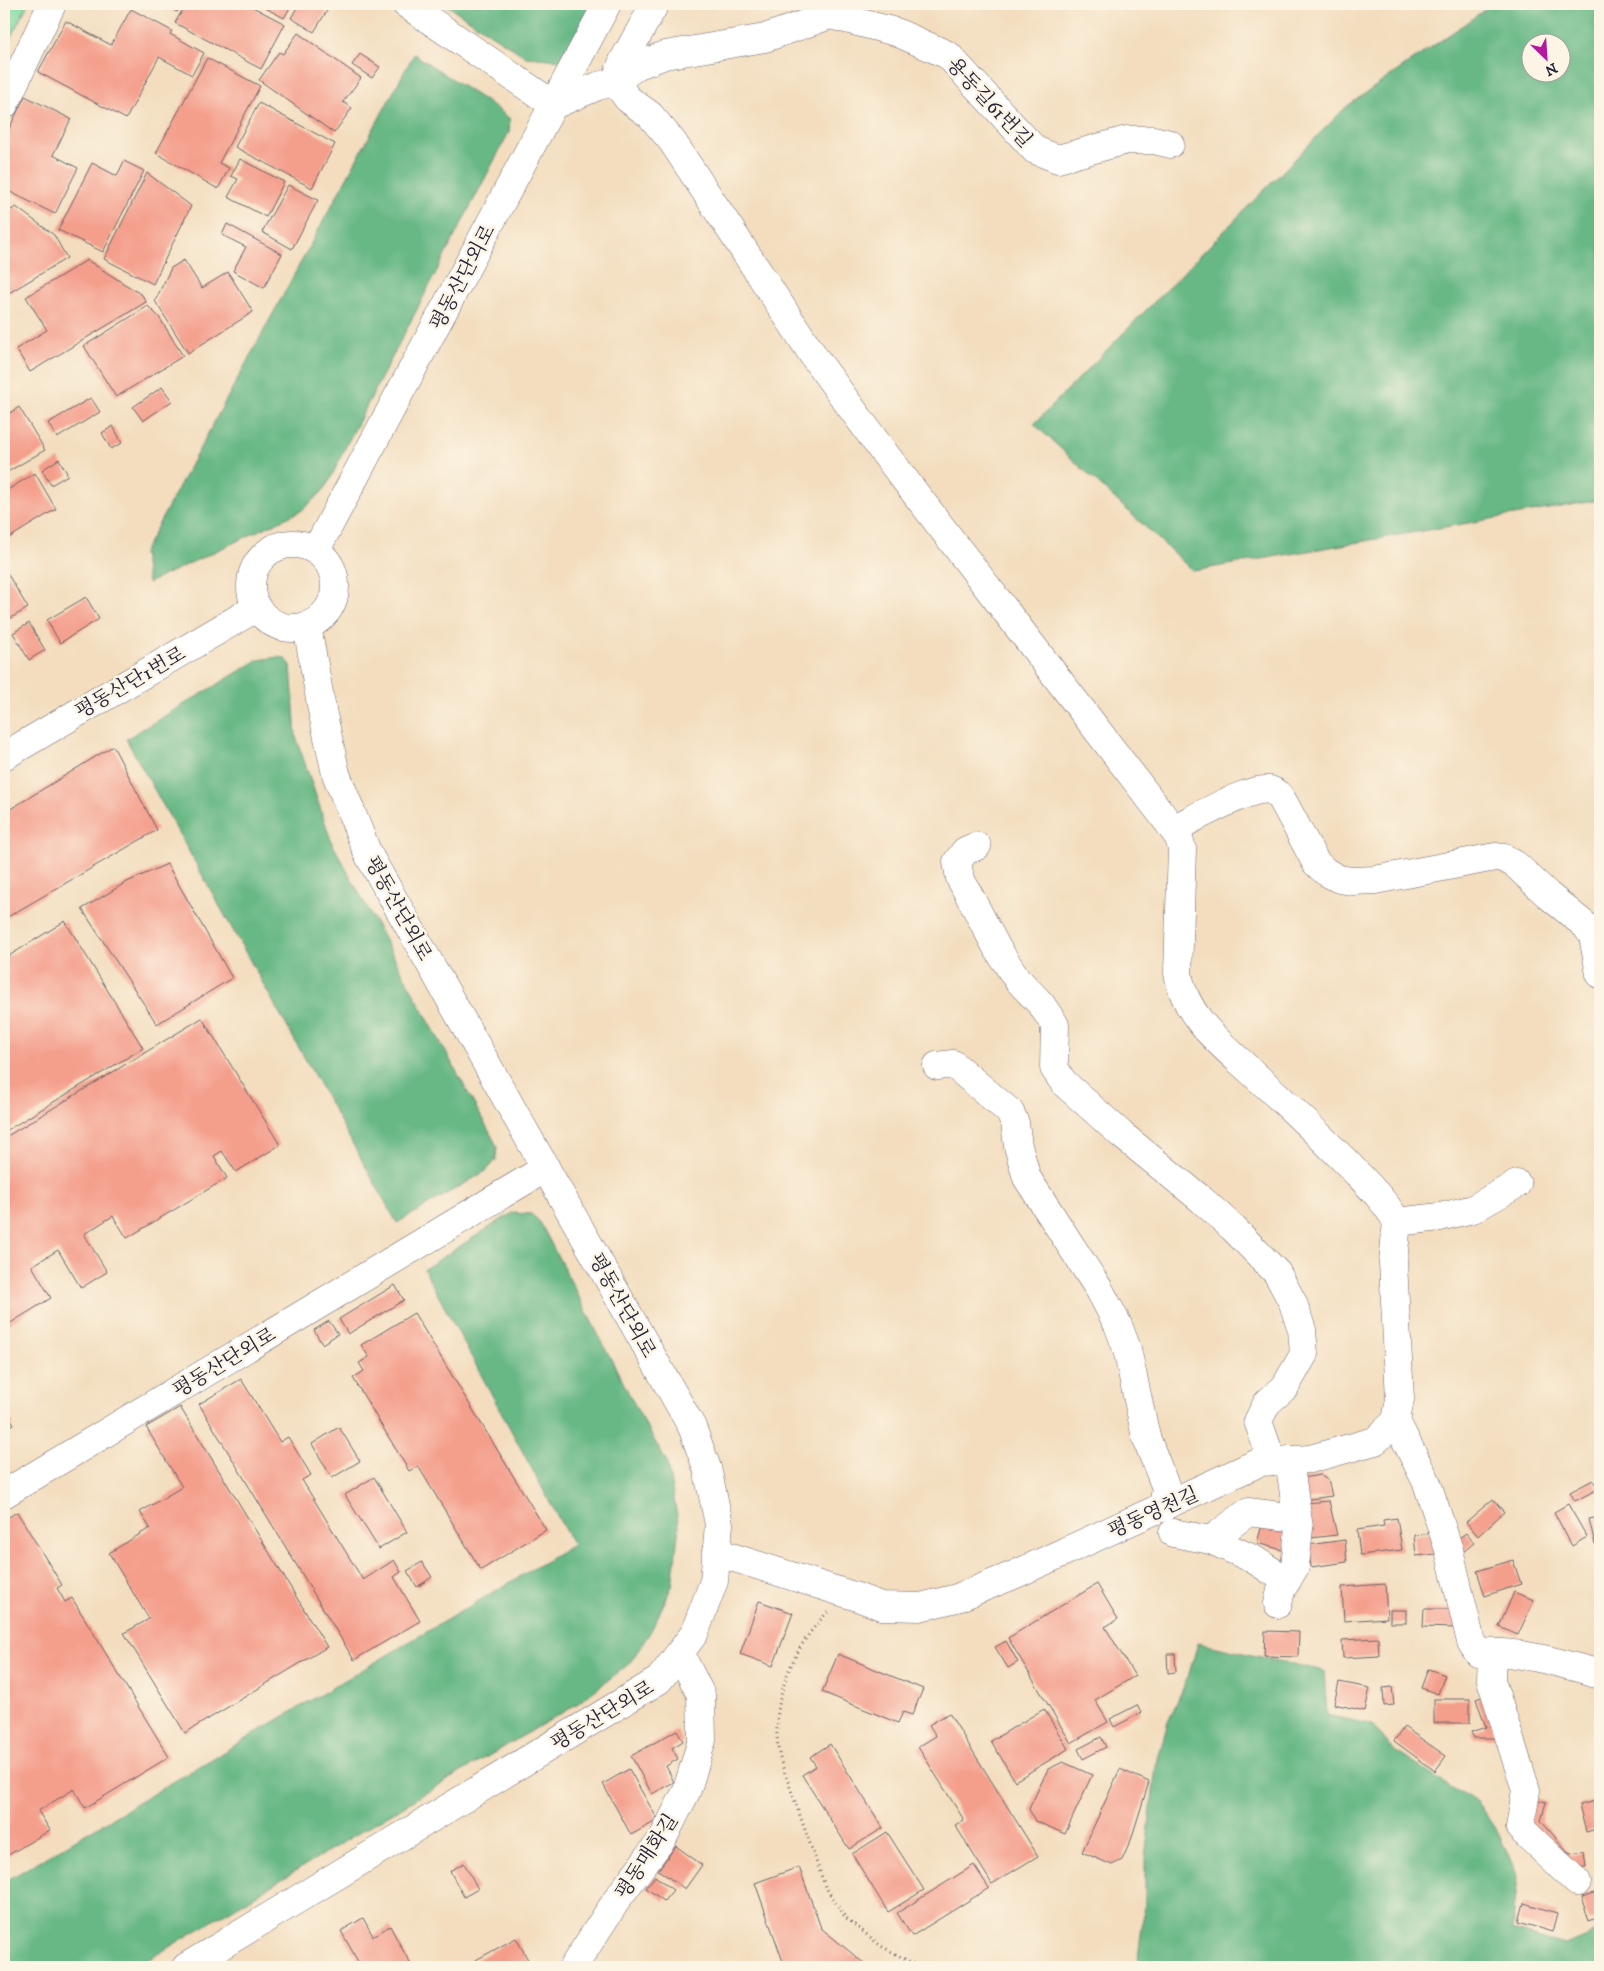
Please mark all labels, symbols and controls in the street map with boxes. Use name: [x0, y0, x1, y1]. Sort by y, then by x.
north arrow: [1522, 32, 1572, 82]
street label: 용동길61번길: [941, 53, 1037, 153]
text: N: [1542, 58, 1560, 80]
street label: 평동산단외로: [425, 221, 502, 335]
street label: 평동산단1번로: [71, 642, 190, 725]
street label: 평동산단외로: [359, 852, 437, 965]
street label: 평동산단외로: [583, 1249, 661, 1362]
street label: 평동산단외로: [169, 1323, 281, 1404]
street label: 평동영천길: [1104, 1482, 1203, 1544]
street label: 평동산단외로: [547, 1676, 659, 1757]
street label: 평동매화길: [610, 1809, 684, 1904]

